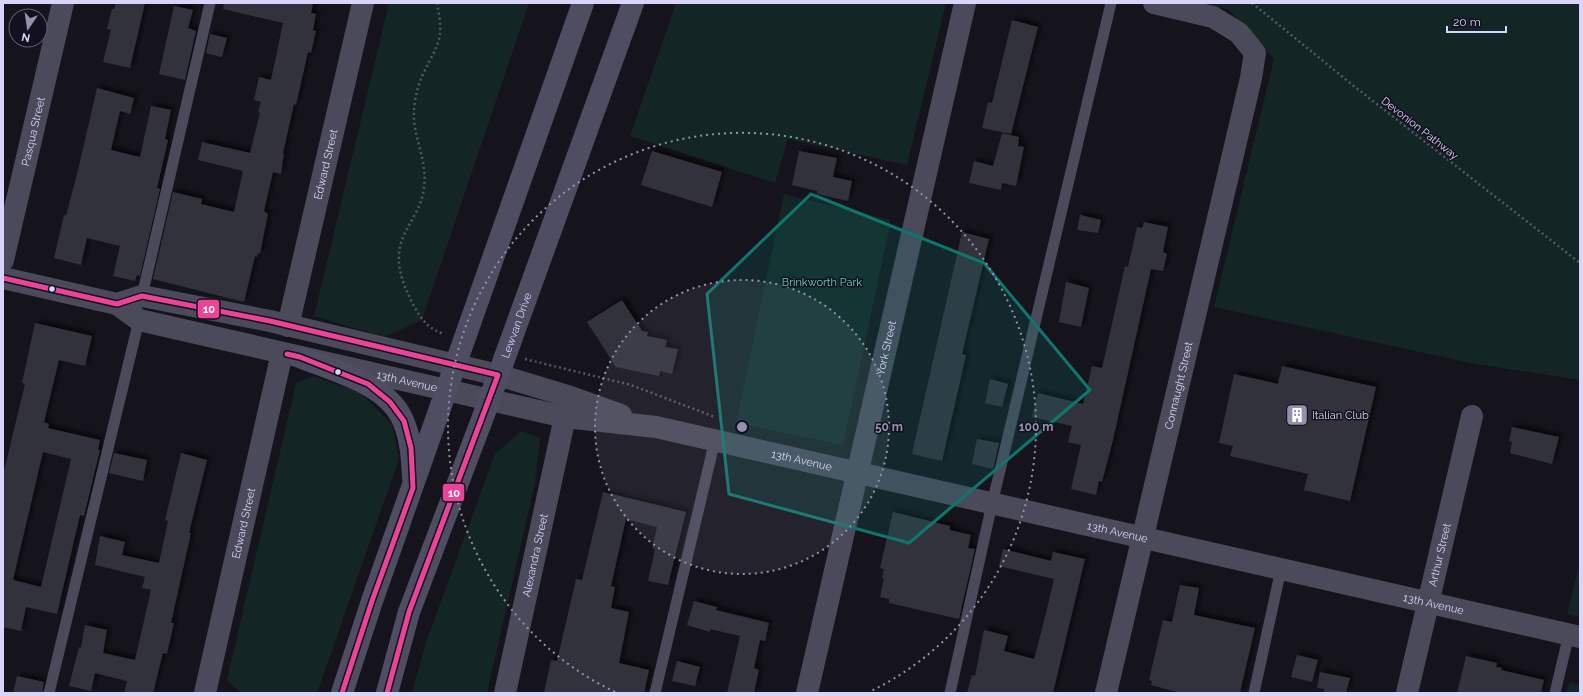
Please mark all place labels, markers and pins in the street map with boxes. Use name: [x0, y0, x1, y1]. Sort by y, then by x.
unlabelled marker: [47, 284, 57, 294]
unlabelled marker: [333, 367, 343, 377]
building icon: Italian Club: [1284, 402, 1310, 428]
place label: Italian Club: [1312, 409, 1369, 422]
centre of rings: [735, 420, 749, 434]

